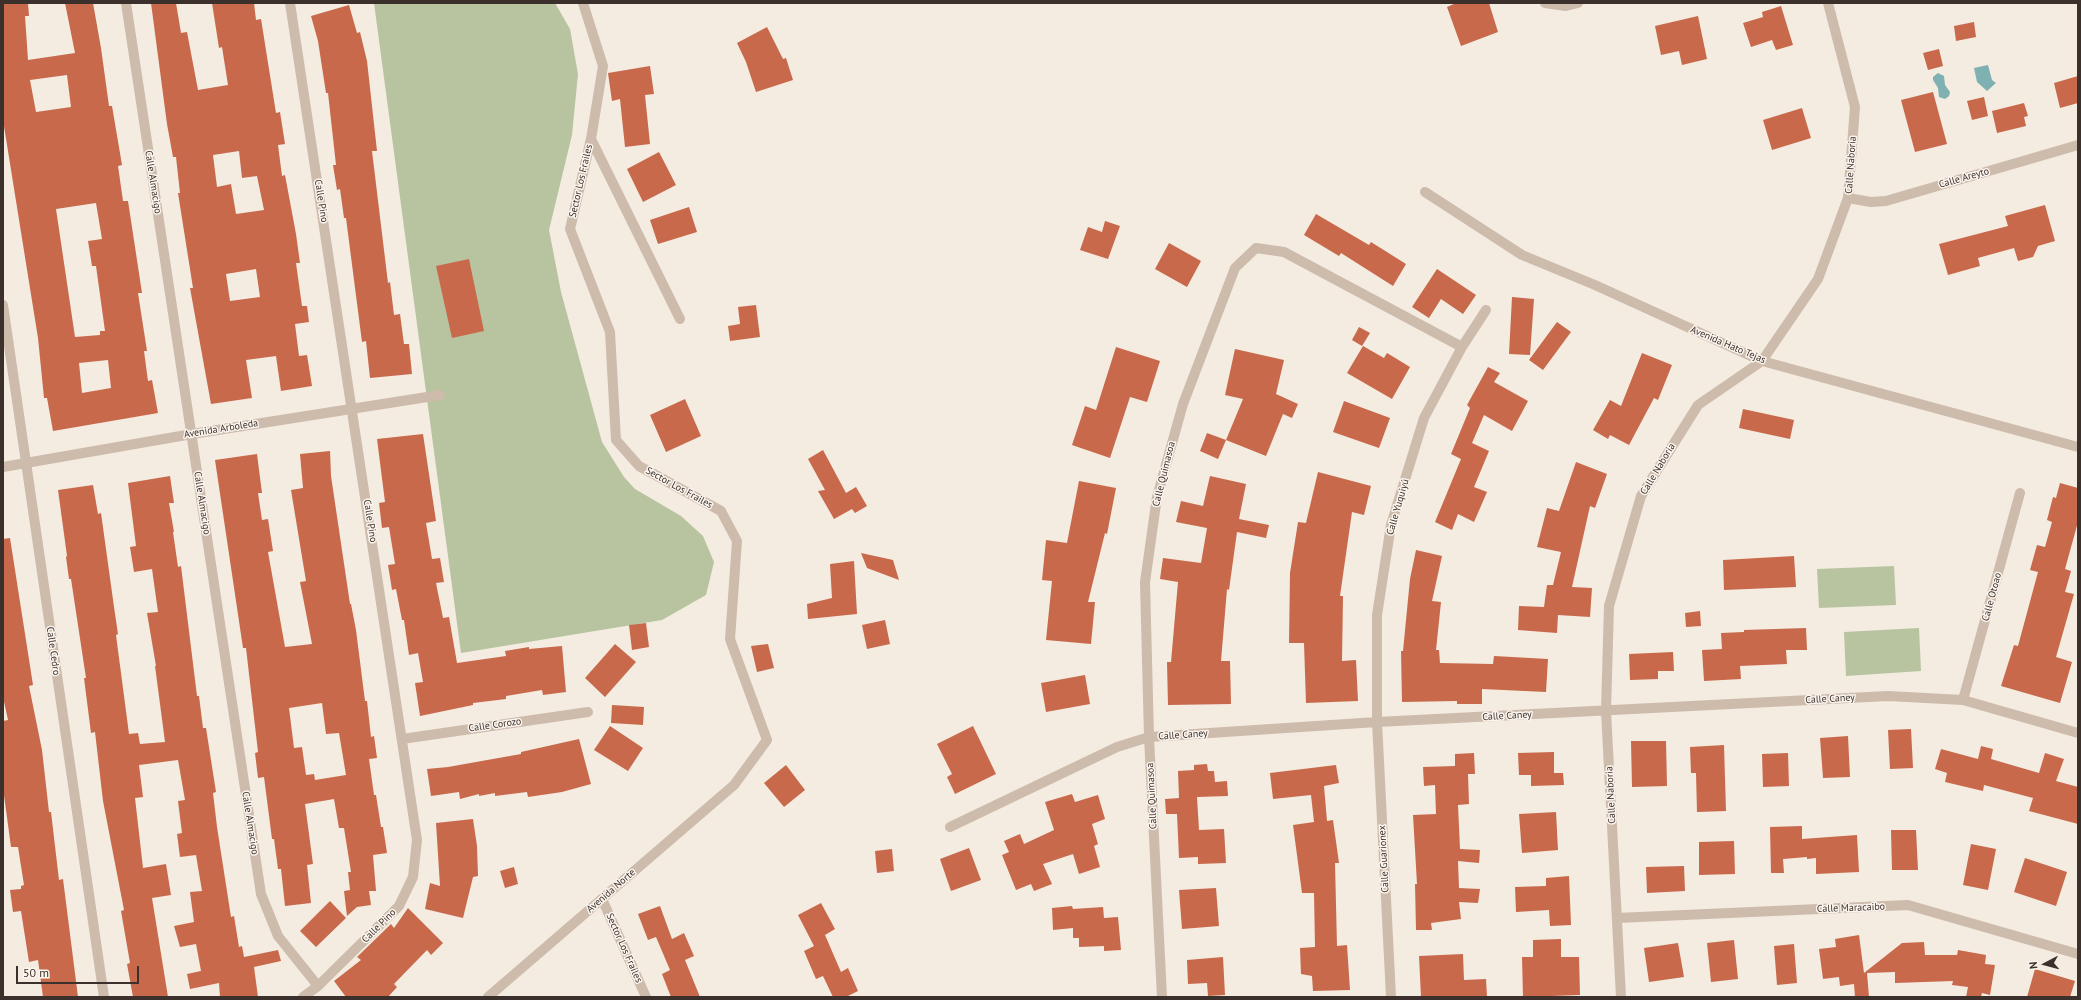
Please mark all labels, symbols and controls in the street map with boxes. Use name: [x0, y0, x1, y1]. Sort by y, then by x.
street label: Calle Naboria: [1843, 136, 1859, 194]
street label: Sector Los Frailes: [567, 143, 595, 219]
street label: Calle Almacigo: [142, 150, 164, 214]
street label: Calle Areyto: [1938, 165, 1990, 191]
street label: Calle Pino: [312, 179, 330, 223]
street label: Avenida Hato Tejas: [1689, 324, 1767, 366]
street label: Avenida Arboleda: [183, 417, 259, 441]
street label: Calle Quimasoa: [1150, 440, 1178, 508]
street label: Calle Naboria: [1638, 441, 1678, 497]
street label: Sector Los Frailes: [643, 465, 715, 511]
street label: Calle Almacigo: [191, 471, 213, 535]
street label: Calle Yuquiyú: [1384, 478, 1412, 536]
street label: Calle Pino: [361, 499, 379, 543]
street label: Calle Otoao: [1980, 571, 2004, 623]
street label: Calle Cedro: [44, 626, 62, 676]
street label: Calle Caney: [1805, 692, 1855, 706]
street label: Calle Caney: [1482, 709, 1532, 723]
street label: Calle Corozo: [468, 715, 522, 735]
street label: Calle Caney: [1158, 727, 1208, 743]
street label: Calle Quimasoa: [1144, 762, 1160, 830]
street label: Calle Naboria: [1604, 766, 1618, 824]
street label: Calle Almacigo: [239, 791, 261, 855]
street label: Calle Guarionex: [1376, 825, 1392, 893]
street label: Avenida Norte: [584, 867, 638, 915]
street label: Calle Maracaibo: [1817, 901, 1885, 915]
street label: Calle Pino: [359, 906, 399, 946]
street label: Sector Los Frailes: [603, 911, 645, 985]
north arrow: [2025, 944, 2065, 984]
scale bar: [18, 958, 141, 984]
text: N: [2026, 961, 2040, 970]
text: 50 m: [23, 965, 49, 980]

